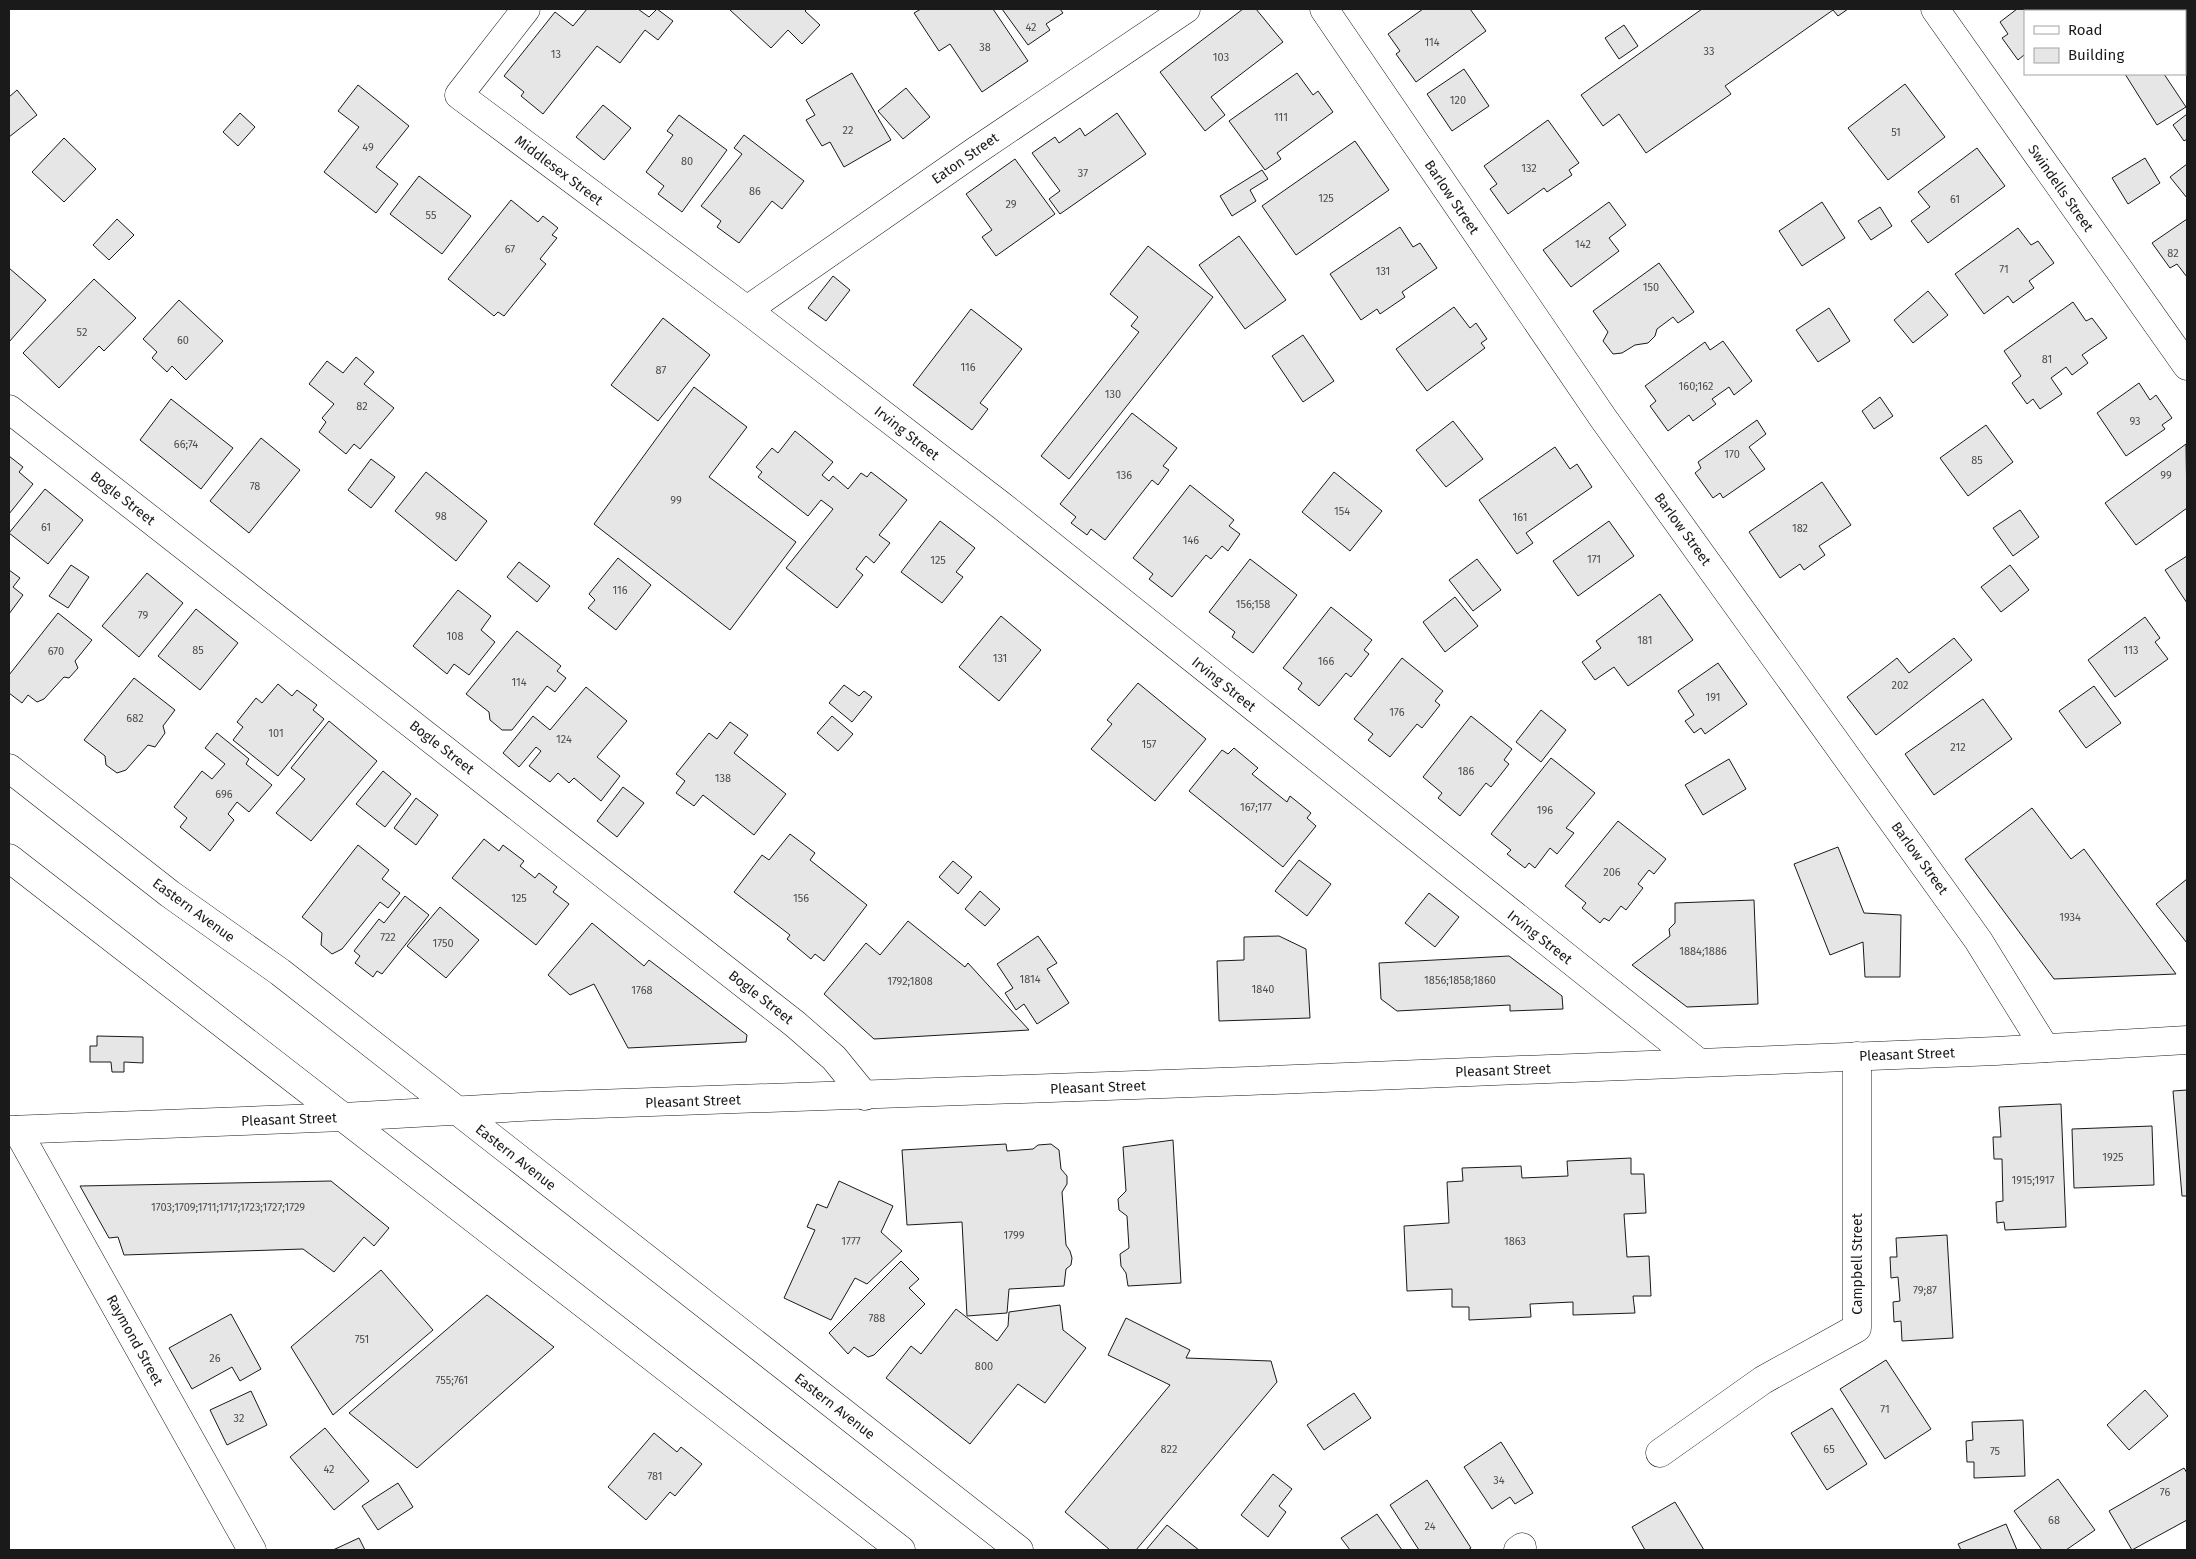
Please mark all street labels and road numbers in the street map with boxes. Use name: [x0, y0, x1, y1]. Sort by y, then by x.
street label: Eaton Street: [929, 129, 1003, 188]
street label: Middlesex Street: [511, 132, 607, 210]
street label: Swindells Street: [2024, 142, 2097, 236]
street label: Barlow Street: [1421, 157, 1483, 238]
street label: Irving Street: [871, 403, 943, 465]
street label: Bogle Street: [87, 468, 159, 529]
street label: Barlow Street: [1651, 490, 1715, 570]
street label: Irving Street: [1188, 653, 1260, 716]
street label: Bogle Street: [406, 717, 478, 778]
street label: Barlow Street: [1888, 819, 1952, 899]
street label: Eastern Avenue: [149, 875, 238, 946]
street label: Irving Street: [1504, 907, 1576, 969]
street label: Bogle Street: [725, 967, 797, 1028]
street label: Pleasant Street: [1859, 1044, 1956, 1065]
street label: Pleasant Street: [1455, 1060, 1552, 1081]
street label: Pleasant Street: [1050, 1077, 1147, 1098]
street label: Pleasant Street: [645, 1091, 742, 1112]
street label: Pleasant Street: [241, 1109, 338, 1130]
street label: Eastern Avenue: [472, 1121, 559, 1194]
street label: Campbell Street: [1849, 1212, 1866, 1315]
street label: Raymond Street: [103, 1292, 167, 1389]
street label: Eastern Avenue: [791, 1370, 878, 1443]

